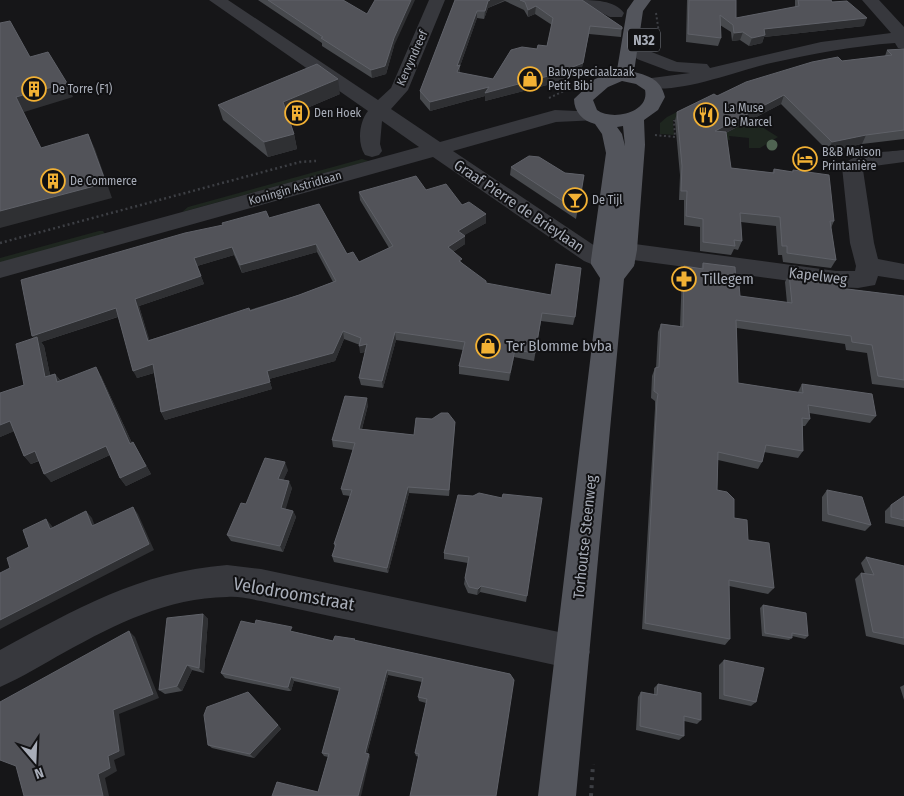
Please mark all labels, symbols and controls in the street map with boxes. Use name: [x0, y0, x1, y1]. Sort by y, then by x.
street label: Kervyndreef: [394, 27, 431, 88]
road number: N32: [628, 28, 660, 52]
place label: Babyspeciaalzaak Petit Bibi: [548, 65, 635, 93]
shop icon: Babyspeciaalzaak Petit Bibi: [517, 66, 543, 92]
building icon: De Torre (F1): [21, 76, 47, 102]
place label: De Torre (F1): [52, 82, 113, 96]
building icon: Den Hoek: [284, 100, 310, 126]
place label: La Muse De Marcel: [724, 101, 772, 129]
restaurant icon: La Muse De Marcel: [693, 102, 719, 128]
place label: Den Hoek: [314, 106, 362, 120]
place label: B&B Maison Printanière: [822, 145, 881, 173]
hotel icon: B&B Maison Printanière: [792, 146, 818, 172]
street label: Graaf Pierre de Brieylaan: [451, 156, 587, 256]
building icon: De Commerce: [40, 168, 66, 194]
street label: Koningin Astridlaan: [247, 168, 343, 208]
place label: De Commerce: [70, 174, 137, 188]
bar icon: De Tijl: [562, 187, 588, 213]
place label: De Tijl: [592, 193, 623, 207]
street label: Kapelweg: [788, 263, 848, 289]
pharmacy icon: Tillegem: [671, 266, 697, 292]
place label: Tillegem: [702, 270, 754, 288]
shop icon: Ter Blomme bvba: [475, 333, 501, 359]
place label: Ter Blomme bvba: [506, 337, 612, 355]
street label: Torhoutse Steenweg: [570, 474, 600, 600]
street label: Velodroomstraat: [232, 573, 356, 616]
north arrow: [10, 736, 60, 786]
text: N: [32, 763, 46, 782]

